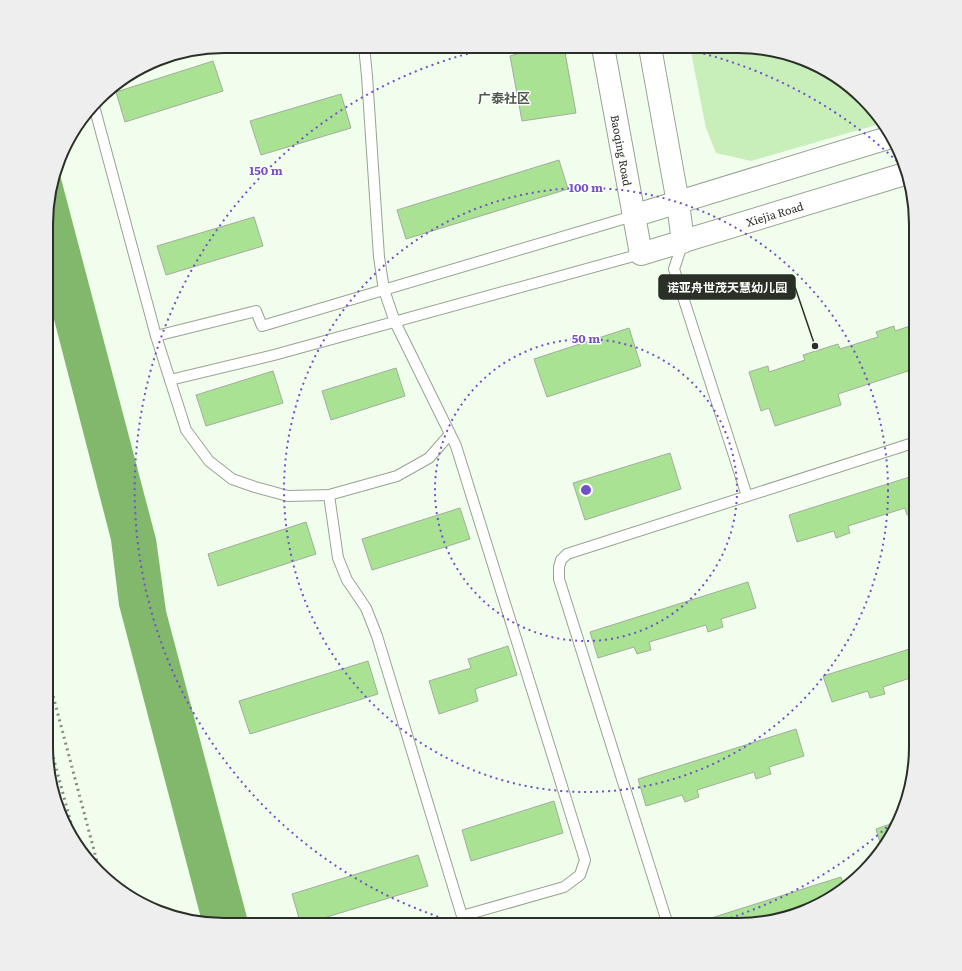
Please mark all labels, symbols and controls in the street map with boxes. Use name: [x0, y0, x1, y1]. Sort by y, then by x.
district label: 广泰社区: [478, 88, 530, 107]
street label: Baoqing Road: [608, 113, 636, 188]
text: 150 m: [249, 161, 283, 179]
text: 100 m: [569, 178, 603, 196]
street label: Xiejia Road: [744, 197, 805, 230]
callout: 诺亚舟世茂天慧幼儿园: [659, 275, 795, 299]
text: 诺亚舟世茂天慧幼儿园: [667, 278, 787, 296]
text: 50 m: [572, 329, 600, 347]
centre of rings: [579, 483, 593, 497]

